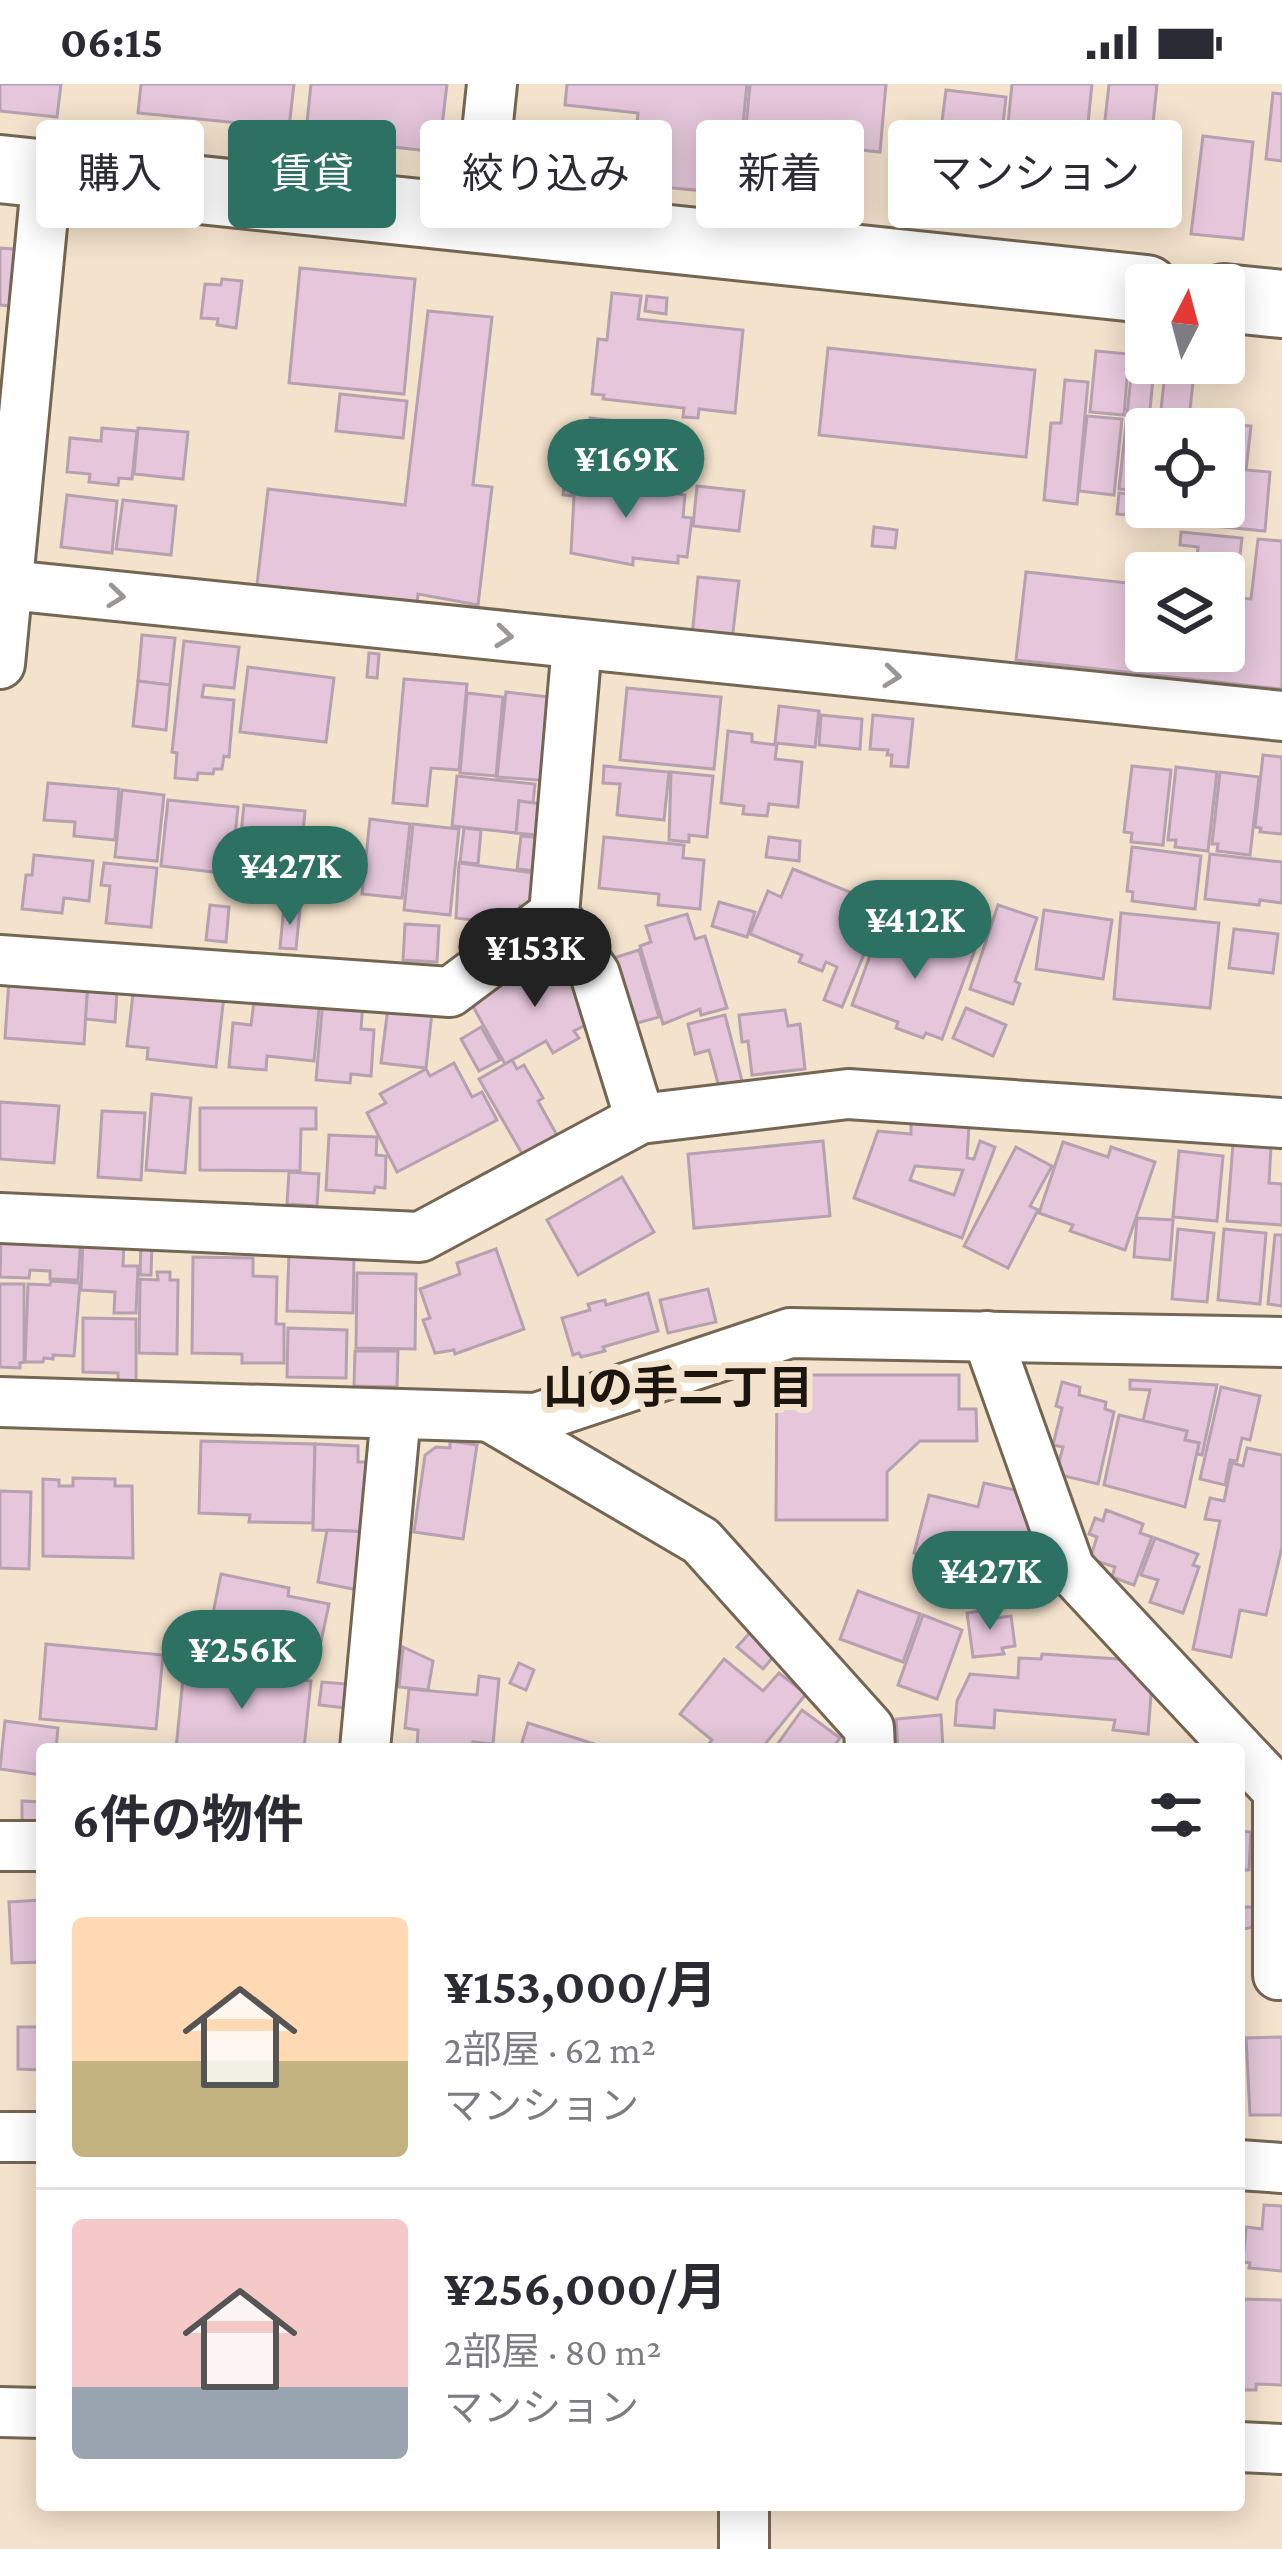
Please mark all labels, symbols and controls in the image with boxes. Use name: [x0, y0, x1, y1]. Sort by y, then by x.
text: 06:15: [60, 17, 163, 67]
chip: 購入: [36, 120, 204, 228]
chip: 賃貸: [228, 120, 396, 228]
chip: 絞り込み: [420, 120, 672, 228]
chip: 新着: [696, 120, 864, 228]
chip: マンション: [888, 120, 1182, 228]
north arrow: [1125, 264, 1245, 384]
map controls: [1125, 264, 1245, 672]
button: locate: [1125, 408, 1245, 528]
pin: ¥169K: [542, 419, 710, 521]
text: ¥169K: [574, 436, 678, 479]
button: layers: [1125, 552, 1245, 672]
one-way arrow: [106, 583, 126, 609]
one-way arrow: [495, 623, 514, 648]
one-way arrow: [883, 663, 902, 688]
pin: ¥427K: [206, 826, 374, 928]
text: ¥427K: [239, 843, 341, 886]
pin: ¥412K: [831, 880, 999, 982]
text: ¥412K: [865, 897, 965, 940]
pin: ¥153K: [451, 908, 619, 1010]
text: ¥153K: [485, 925, 585, 968]
district label: 山の手二丁目: [543, 1363, 813, 1413]
pin: ¥427K: [906, 1531, 1074, 1633]
text: ¥427K: [939, 1548, 1041, 1591]
pin: ¥256K: [158, 1610, 326, 1712]
text: ¥256K: [189, 1627, 295, 1670]
icon: filters: [1143, 1782, 1209, 1848]
text: 6件の物件: [72, 1791, 304, 1848]
text: ¥153,000/月: [444, 1957, 717, 2014]
icon: home: [168, 1965, 312, 2109]
text: 2部屋 · 62 m²: [444, 2028, 656, 2071]
text: マンション: [444, 2084, 639, 2127]
text: ¥256,000/月: [444, 2259, 727, 2316]
icon: home: [168, 2267, 312, 2411]
text: 2部屋 · 80 m²: [444, 2330, 662, 2373]
text: マンション: [444, 2386, 639, 2429]

